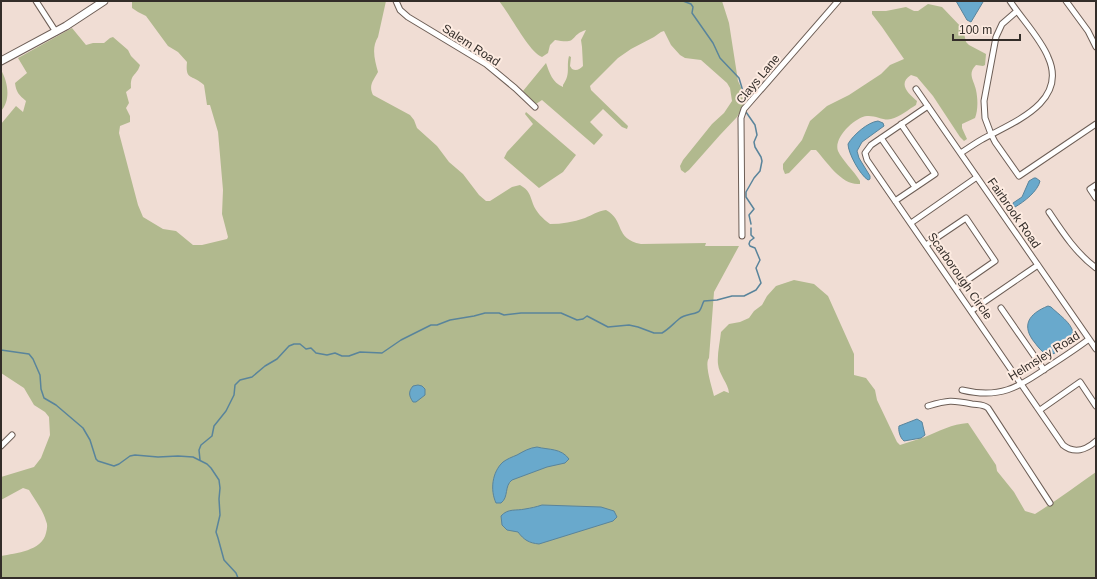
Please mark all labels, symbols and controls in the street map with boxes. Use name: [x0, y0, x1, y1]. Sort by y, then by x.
scale bar: [953, 16, 1020, 42]
street label: Salem Road: [439, 21, 503, 69]
text: 100 m: [959, 23, 992, 37]
street label: Clays Lane: [733, 51, 783, 106]
street label: Fairbrook Road: [985, 175, 1043, 251]
street label: Scarborough Circle: [925, 230, 995, 322]
street label: Helmsley Road: [1006, 329, 1082, 383]

